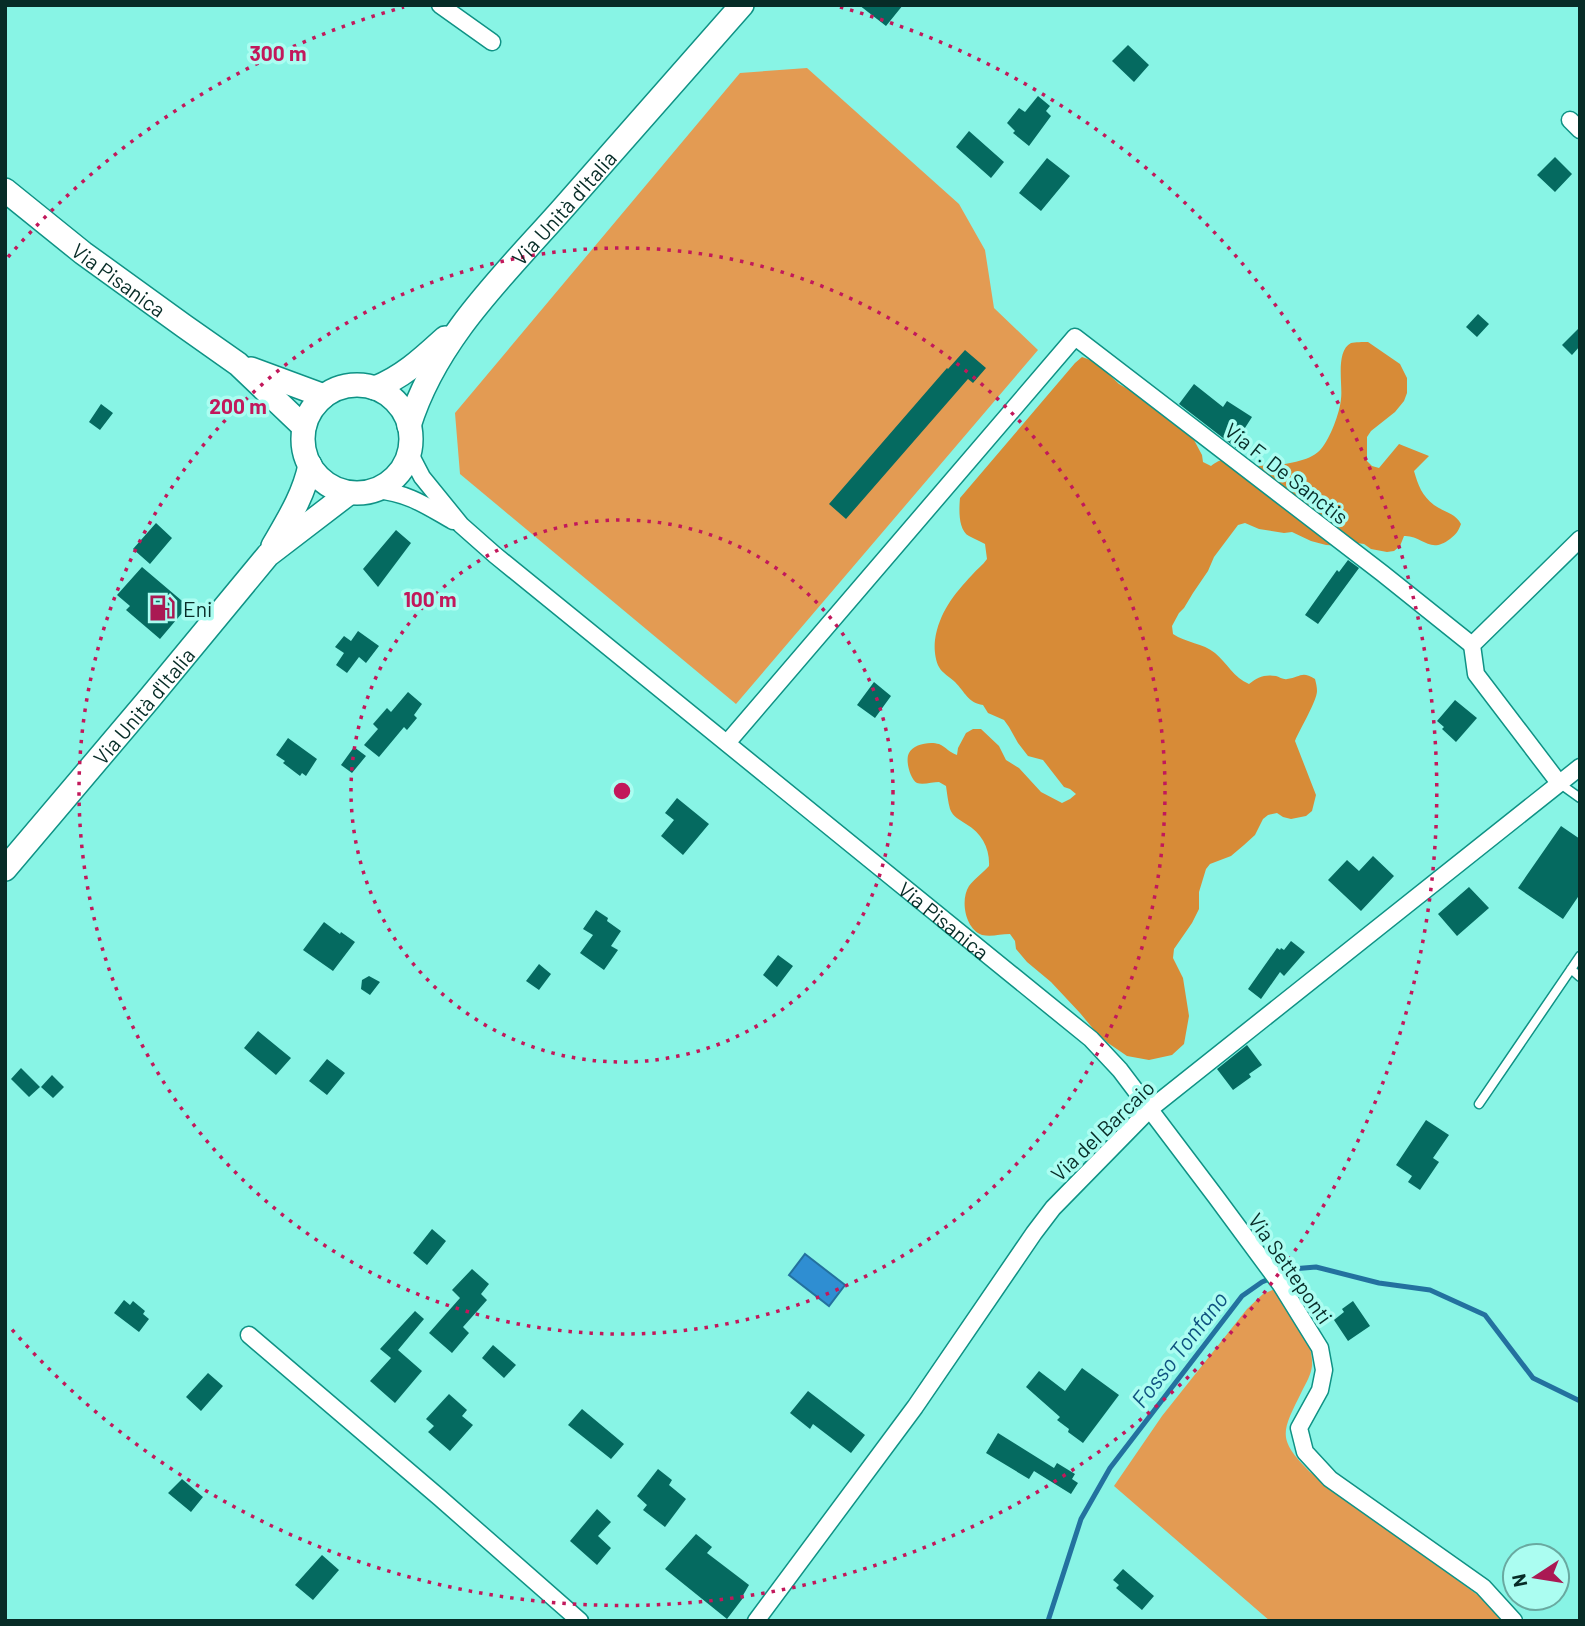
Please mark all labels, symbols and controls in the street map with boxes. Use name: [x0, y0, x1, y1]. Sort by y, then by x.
text: 300 m: [249, 40, 307, 65]
street label: Via Unità d'Italia: [506, 145, 621, 269]
street label: Via Pisanica: [67, 237, 171, 321]
text: 200 m: [209, 393, 267, 418]
street label: Via F. De Sanctis: [1220, 417, 1354, 529]
text: 100 m: [403, 586, 457, 611]
fuel station icon: Eni: [147, 593, 177, 623]
place label: Eni: [183, 596, 212, 621]
street label: Via Unità d'Italia: [87, 642, 199, 769]
centre of rings: [610, 779, 634, 803]
street label: Via Pisanica: [894, 876, 995, 964]
street label: Via del Barcaio: [1045, 1074, 1159, 1186]
street label: Via Setteponti: [1244, 1208, 1338, 1328]
water label: Fosso Tonfano: [1125, 1285, 1233, 1413]
north arrow: [1501, 1542, 1571, 1612]
text: N: [1506, 1572, 1531, 1589]

